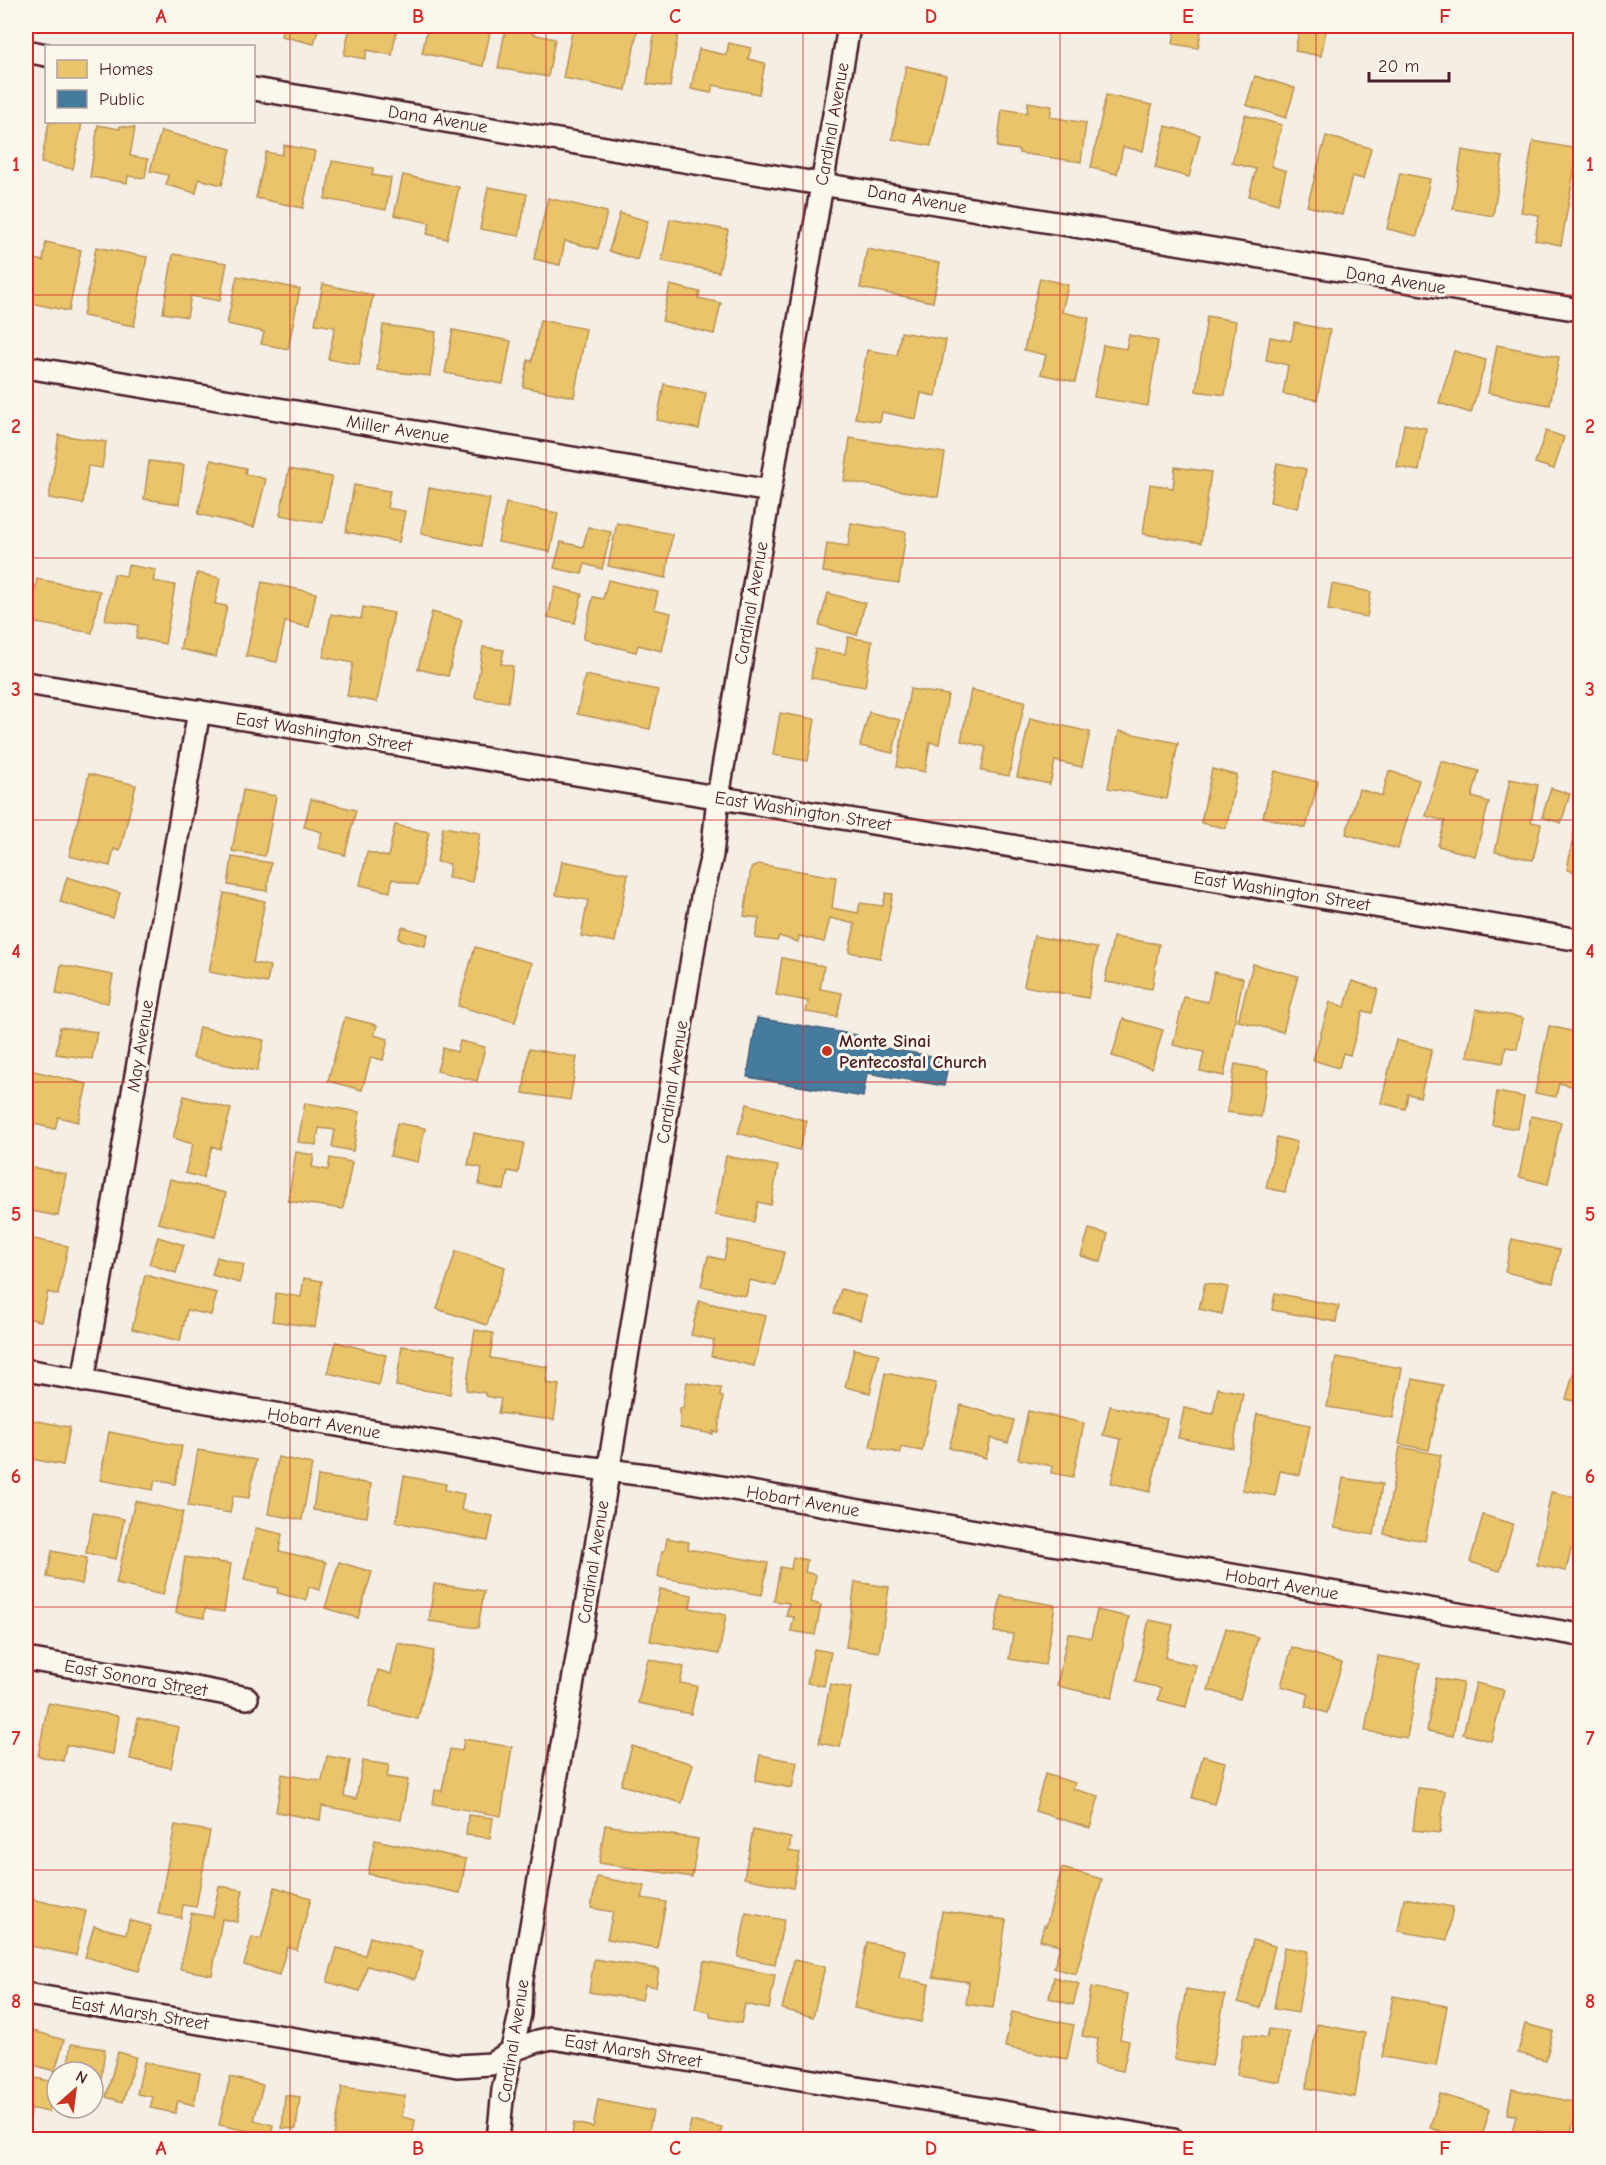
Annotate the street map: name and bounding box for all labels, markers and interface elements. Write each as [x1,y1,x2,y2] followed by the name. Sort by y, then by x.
[155,5,167,28] text: A
[412,5,424,28] text: B
[669,5,681,28] text: C
[925,5,937,28] text: D
[1182,5,1194,28] text: E
[1439,5,1451,28] text: F
[45,45,255,123] legend
[1369,45,1448,83] scale bar
[1378,56,1419,77] text: 20 m
[99,59,153,80] text: Homes
[811,61,854,187] street label: Cardinal Avenue
[99,89,145,110] text: Public
[387,101,489,138] street label: Dana Avenue
[12,153,20,176] text: 1
[1586,153,1594,176] text: 1
[866,180,968,219] street label: Dana Avenue
[1345,262,1447,299] street label: Dana Avenue
[345,411,451,448] street label: Miller Avenue
[11,415,21,438] text: 2
[1585,415,1595,438] text: 2
[730,540,773,666] street label: Cardinal Avenue
[11,678,21,701] text: 3
[1585,678,1595,701] text: 3
[234,708,414,757] street label: East Washington Street
[713,787,893,836] street label: East Washington Street
[1192,867,1372,916] street label: East Washington Street
[11,940,21,963] text: 4
[1585,940,1595,963] text: 4
[123,998,158,1094] street label: May Avenue
[652,1019,693,1145] street label: Cardinal Avenue
[839,1031,987,1073] place label: Monte Sinai Pentecostal Church
[820,1044,834,1058] marker: Monte Sinai Pentecostal Church
[11,1203,21,1226] text: 5
[1585,1203,1595,1226] text: 5
[266,1403,382,1444] street label: Hobart Avenue
[11,1465,21,1488] text: 6
[1585,1465,1595,1488] text: 6
[745,1481,861,1522] street label: Hobart Avenue
[573,1499,614,1625] street label: Cardinal Avenue
[1224,1564,1340,1605] street label: Hobart Avenue
[63,1656,210,1702] street label: East Sonora Street
[12,1727,21,1750] text: 7
[1586,1727,1595,1750] text: 7
[493,1978,534,2104] street label: Cardinal Avenue
[11,1990,21,2013] text: 8
[1585,1990,1595,2013] text: 8
[70,1992,211,2035] street label: East Marsh Street
[563,2030,704,2073] street label: East Marsh Street
[45,2060,105,2120] north arrow
[73,2067,90,2088] text: N
[155,2137,167,2160] text: A
[412,2137,424,2160] text: B
[669,2137,681,2160] text: C
[925,2137,937,2160] text: D
[1182,2137,1194,2160] text: E
[1439,2137,1451,2160] text: F

